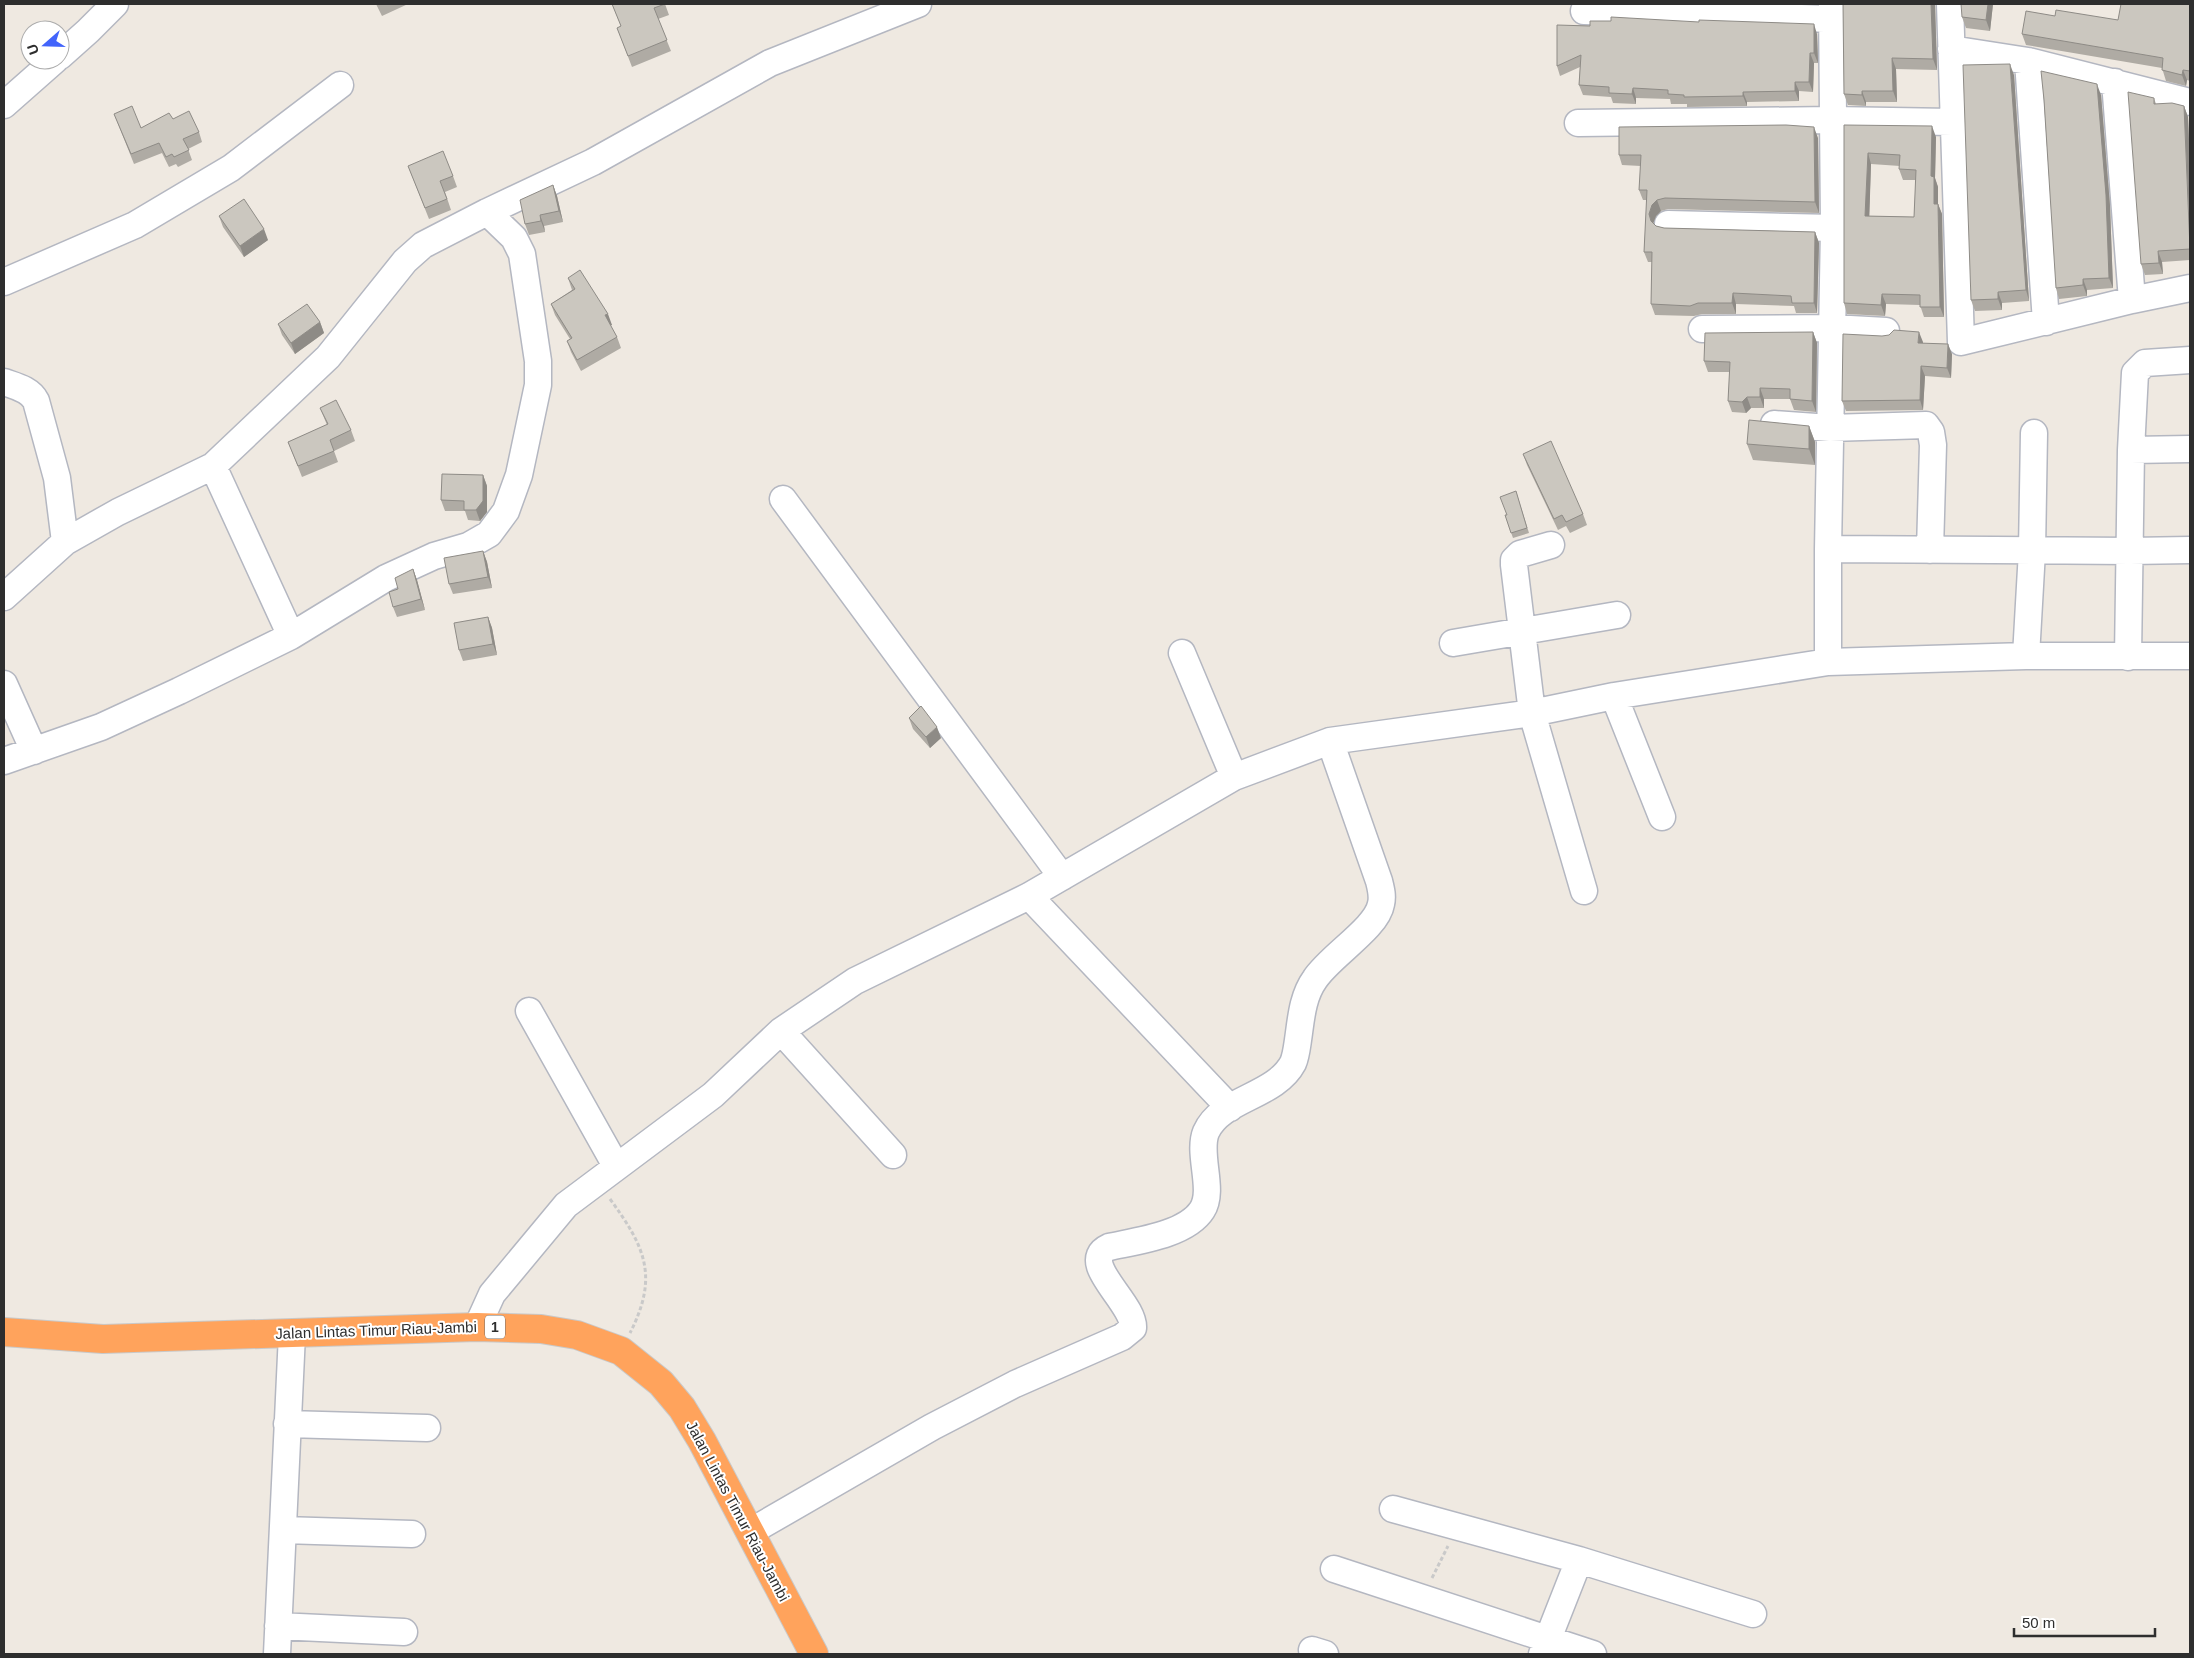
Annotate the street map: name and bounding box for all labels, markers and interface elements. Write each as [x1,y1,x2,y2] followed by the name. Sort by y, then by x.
[20,20,70,70] north arrow
[24,42,42,57] text: U
[485,1315,505,1338] road number: 1
[275,1318,477,1342] street label: Jalan Lintas Timur Riau-Jambi
[683,1418,793,1604] street label: Jalan Lintas Timur Riau-Jambi
[2014,1606,2155,1638] scale bar
[2022,1614,2055,1631] text: 50 m

